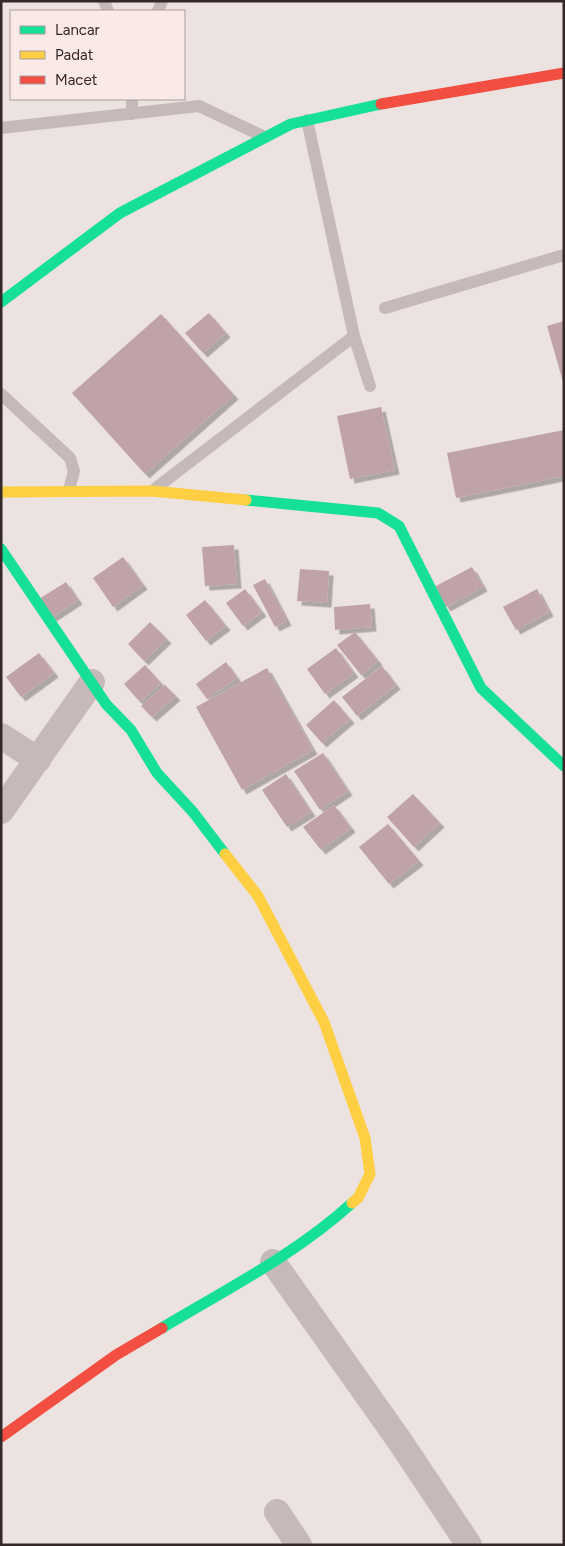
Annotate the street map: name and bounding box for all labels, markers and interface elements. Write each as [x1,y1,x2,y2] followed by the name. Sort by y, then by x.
[10,10,185,100] legend
[55,21,100,39] text: Lancar
[55,46,94,64] text: Padat
[55,71,98,89] text: Macet

